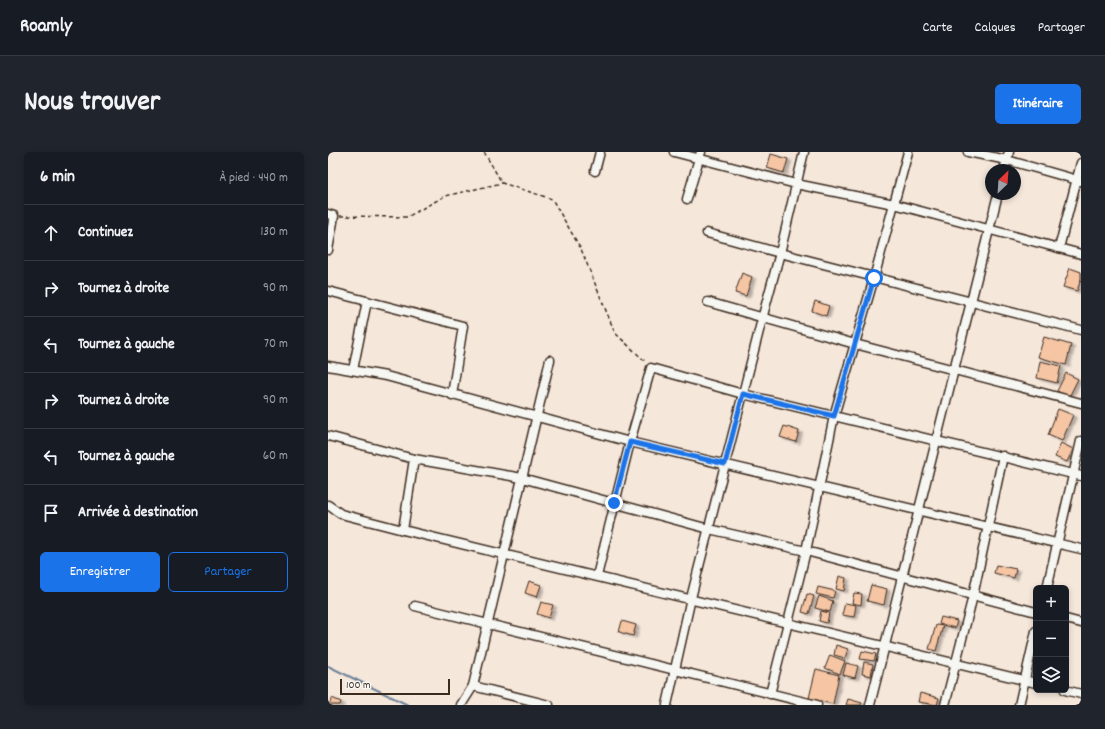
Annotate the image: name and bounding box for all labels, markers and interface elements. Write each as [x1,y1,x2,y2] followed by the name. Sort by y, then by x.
[20,14,72,41] text: Roamly
[923,18,953,38] text: Carte
[975,18,1016,38] text: Calques
[1038,18,1085,38] text: Partager
[24,84,160,124] text: Nous trouver
[995,84,1081,124] button: Itinéraire
[985,164,1021,200] north arrow
[40,166,75,190] text: 6 min
[219,169,288,188] text: À pied · 440 m
[40,222,62,244] icon: ahead
[78,222,133,244] text: Continuez
[260,223,288,242] text: 130 m
[865,269,883,287] route start
[40,278,62,300] icon: right
[78,278,169,300] text: Tournez à droite
[263,279,288,298] text: 90 m
[40,334,62,356] icon: left
[78,334,175,356] text: Tournez à gauche
[264,335,288,354] text: 70 m
[40,390,62,412] icon: right
[78,390,169,412] text: Tournez à droite
[263,391,288,410] text: 90 m
[40,446,62,468] icon: left
[78,446,175,468] text: Tournez à gauche
[263,447,288,466] text: 60 m
[605,494,623,512] route end
[40,502,62,524] icon: arrive
[78,502,198,524] text: Arrivée à destination
[40,552,160,592] button: Enregistrer
[168,552,288,592] button: Partager
[1033,585,1069,693] map controls
[1033,585,1069,621] button: +
[1033,621,1069,657] button: −
[1033,657,1069,693] button: layers
[340,677,450,696] scale bar
[346,678,370,694] text: 100 m

